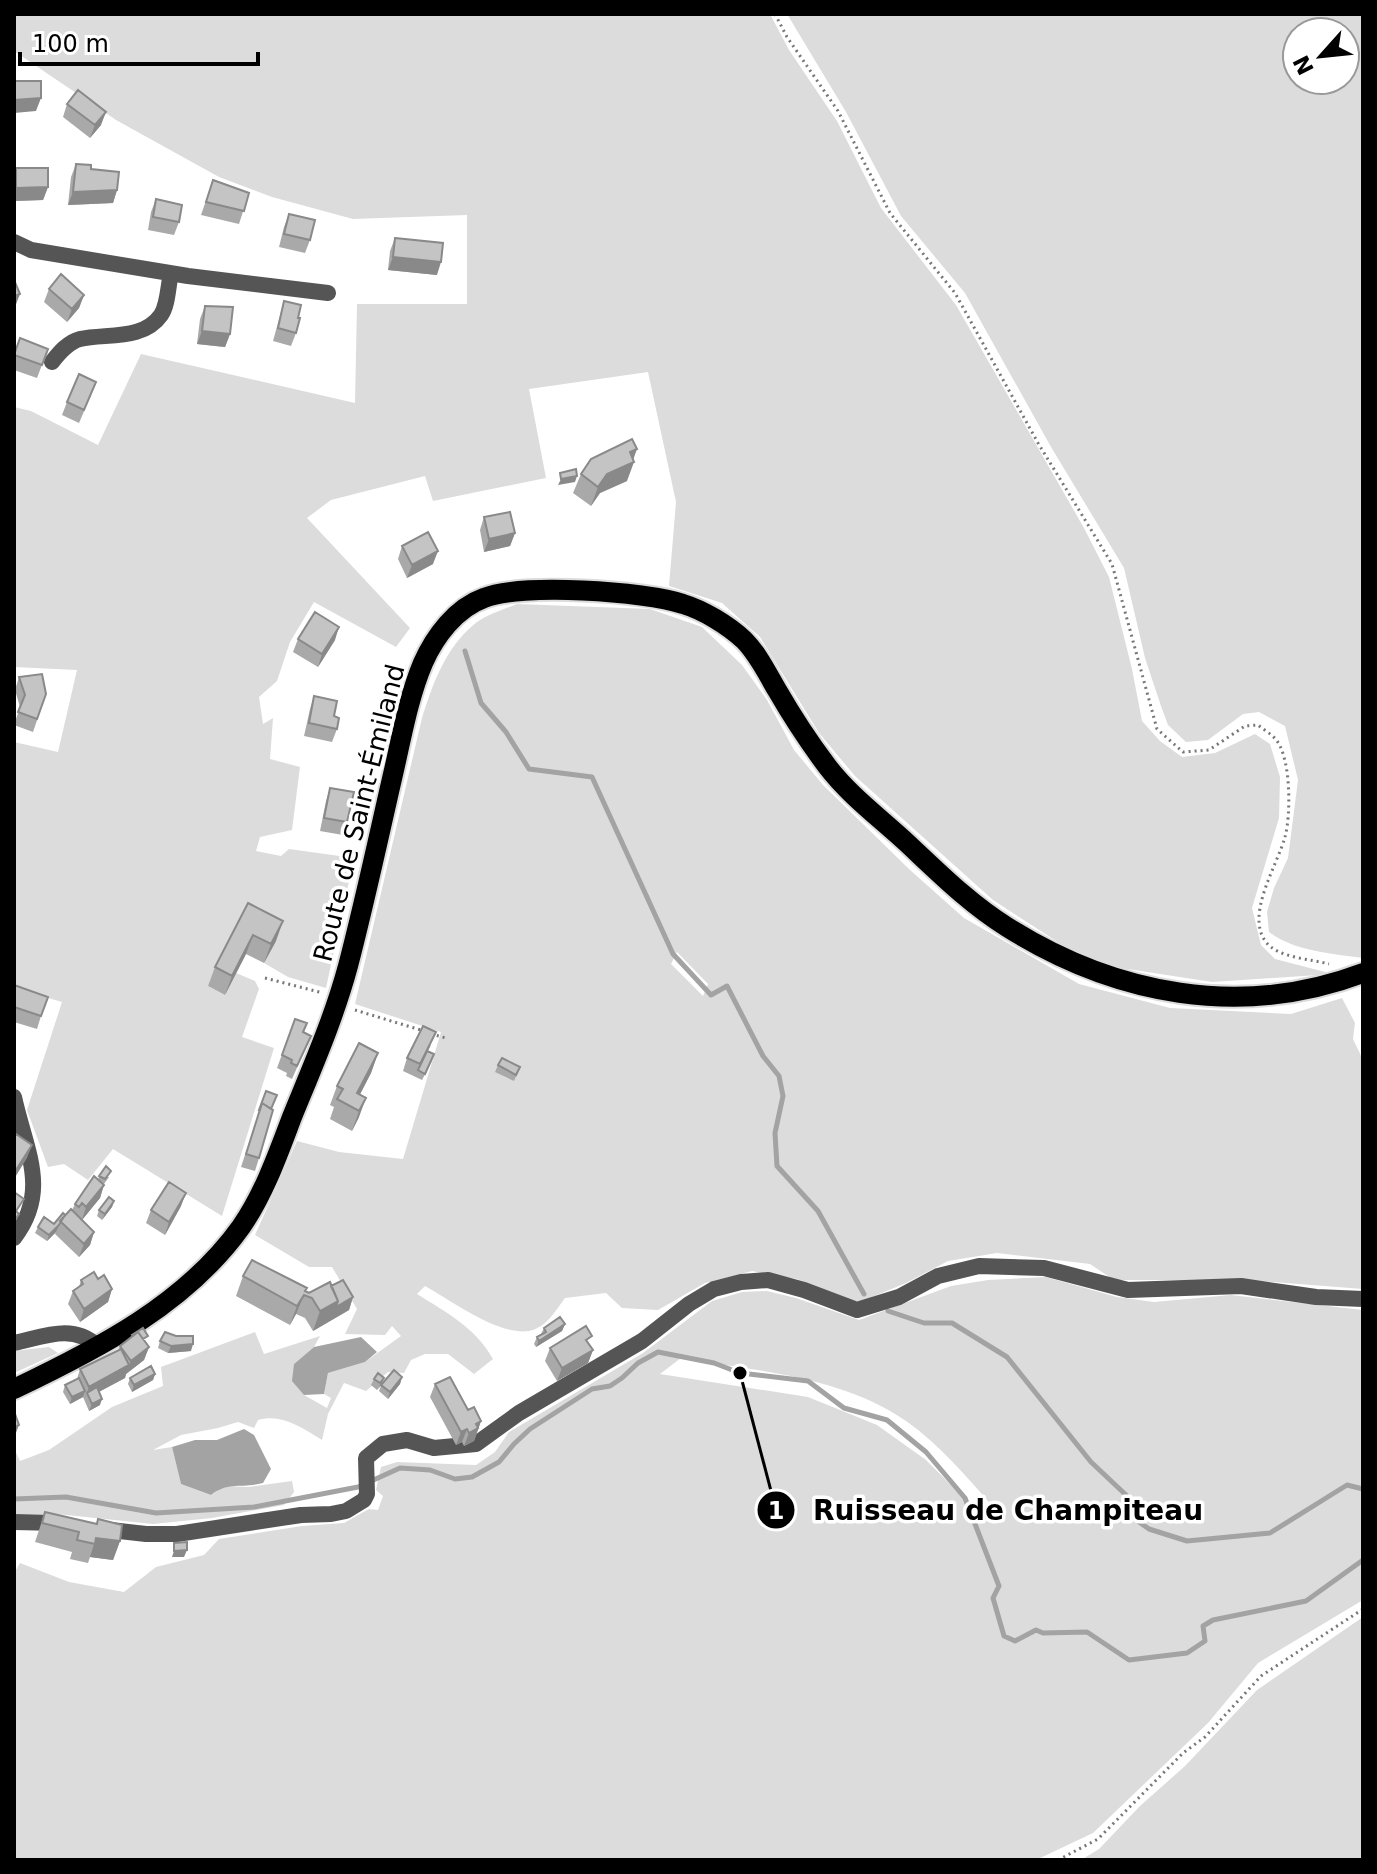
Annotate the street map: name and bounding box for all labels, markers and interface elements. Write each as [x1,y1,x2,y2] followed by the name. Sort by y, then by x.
[20,16,258,66] scale bar
[1281,16,1361,96] north arrow
[32,30,109,58] text: 100 m
[1288,51,1319,79] text: N
[307,661,410,965] street label: Route de Saint-Émiland
[756,1484,1219,1536] callout: Ruisseau de Champiteau
[813,1494,1203,1527] text: Ruisseau de Champiteau
[768,1497,784,1525] text: 1

